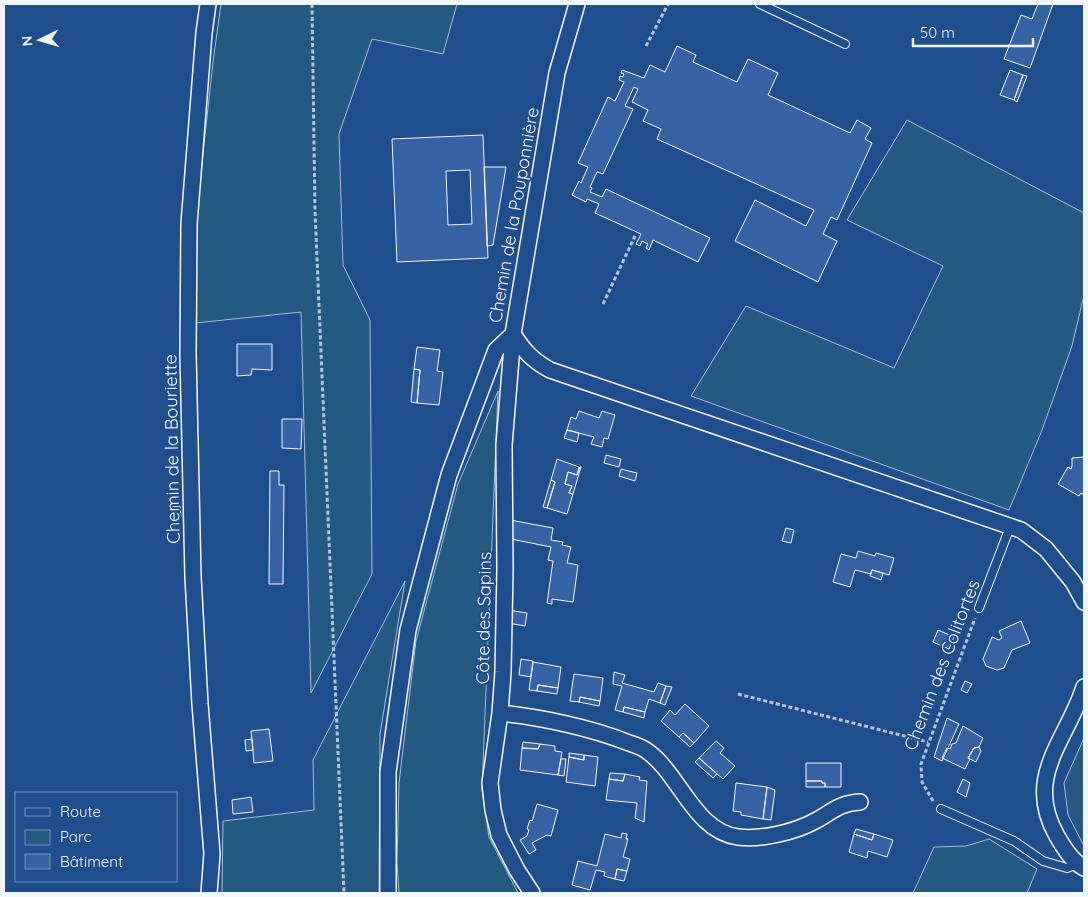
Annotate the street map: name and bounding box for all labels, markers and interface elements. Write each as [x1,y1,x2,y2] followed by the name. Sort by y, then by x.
[15,15,65,65] north arrow
[913,15,1033,47] scale bar
[920,23,955,42] text: 50 m
[18,35,36,47] text: N
[483,105,544,325] street label: Chemin de la Pouponnière
[158,354,185,544] street label: Chemin de la Bouriette
[471,551,496,685] street label: Côte des Sapins
[898,576,985,754] street label: Chemin des Colitortes
[15,792,178,882] legend
[60,802,101,821] text: Route
[60,827,91,846] text: Parc
[60,852,123,871] text: Bâtiment

